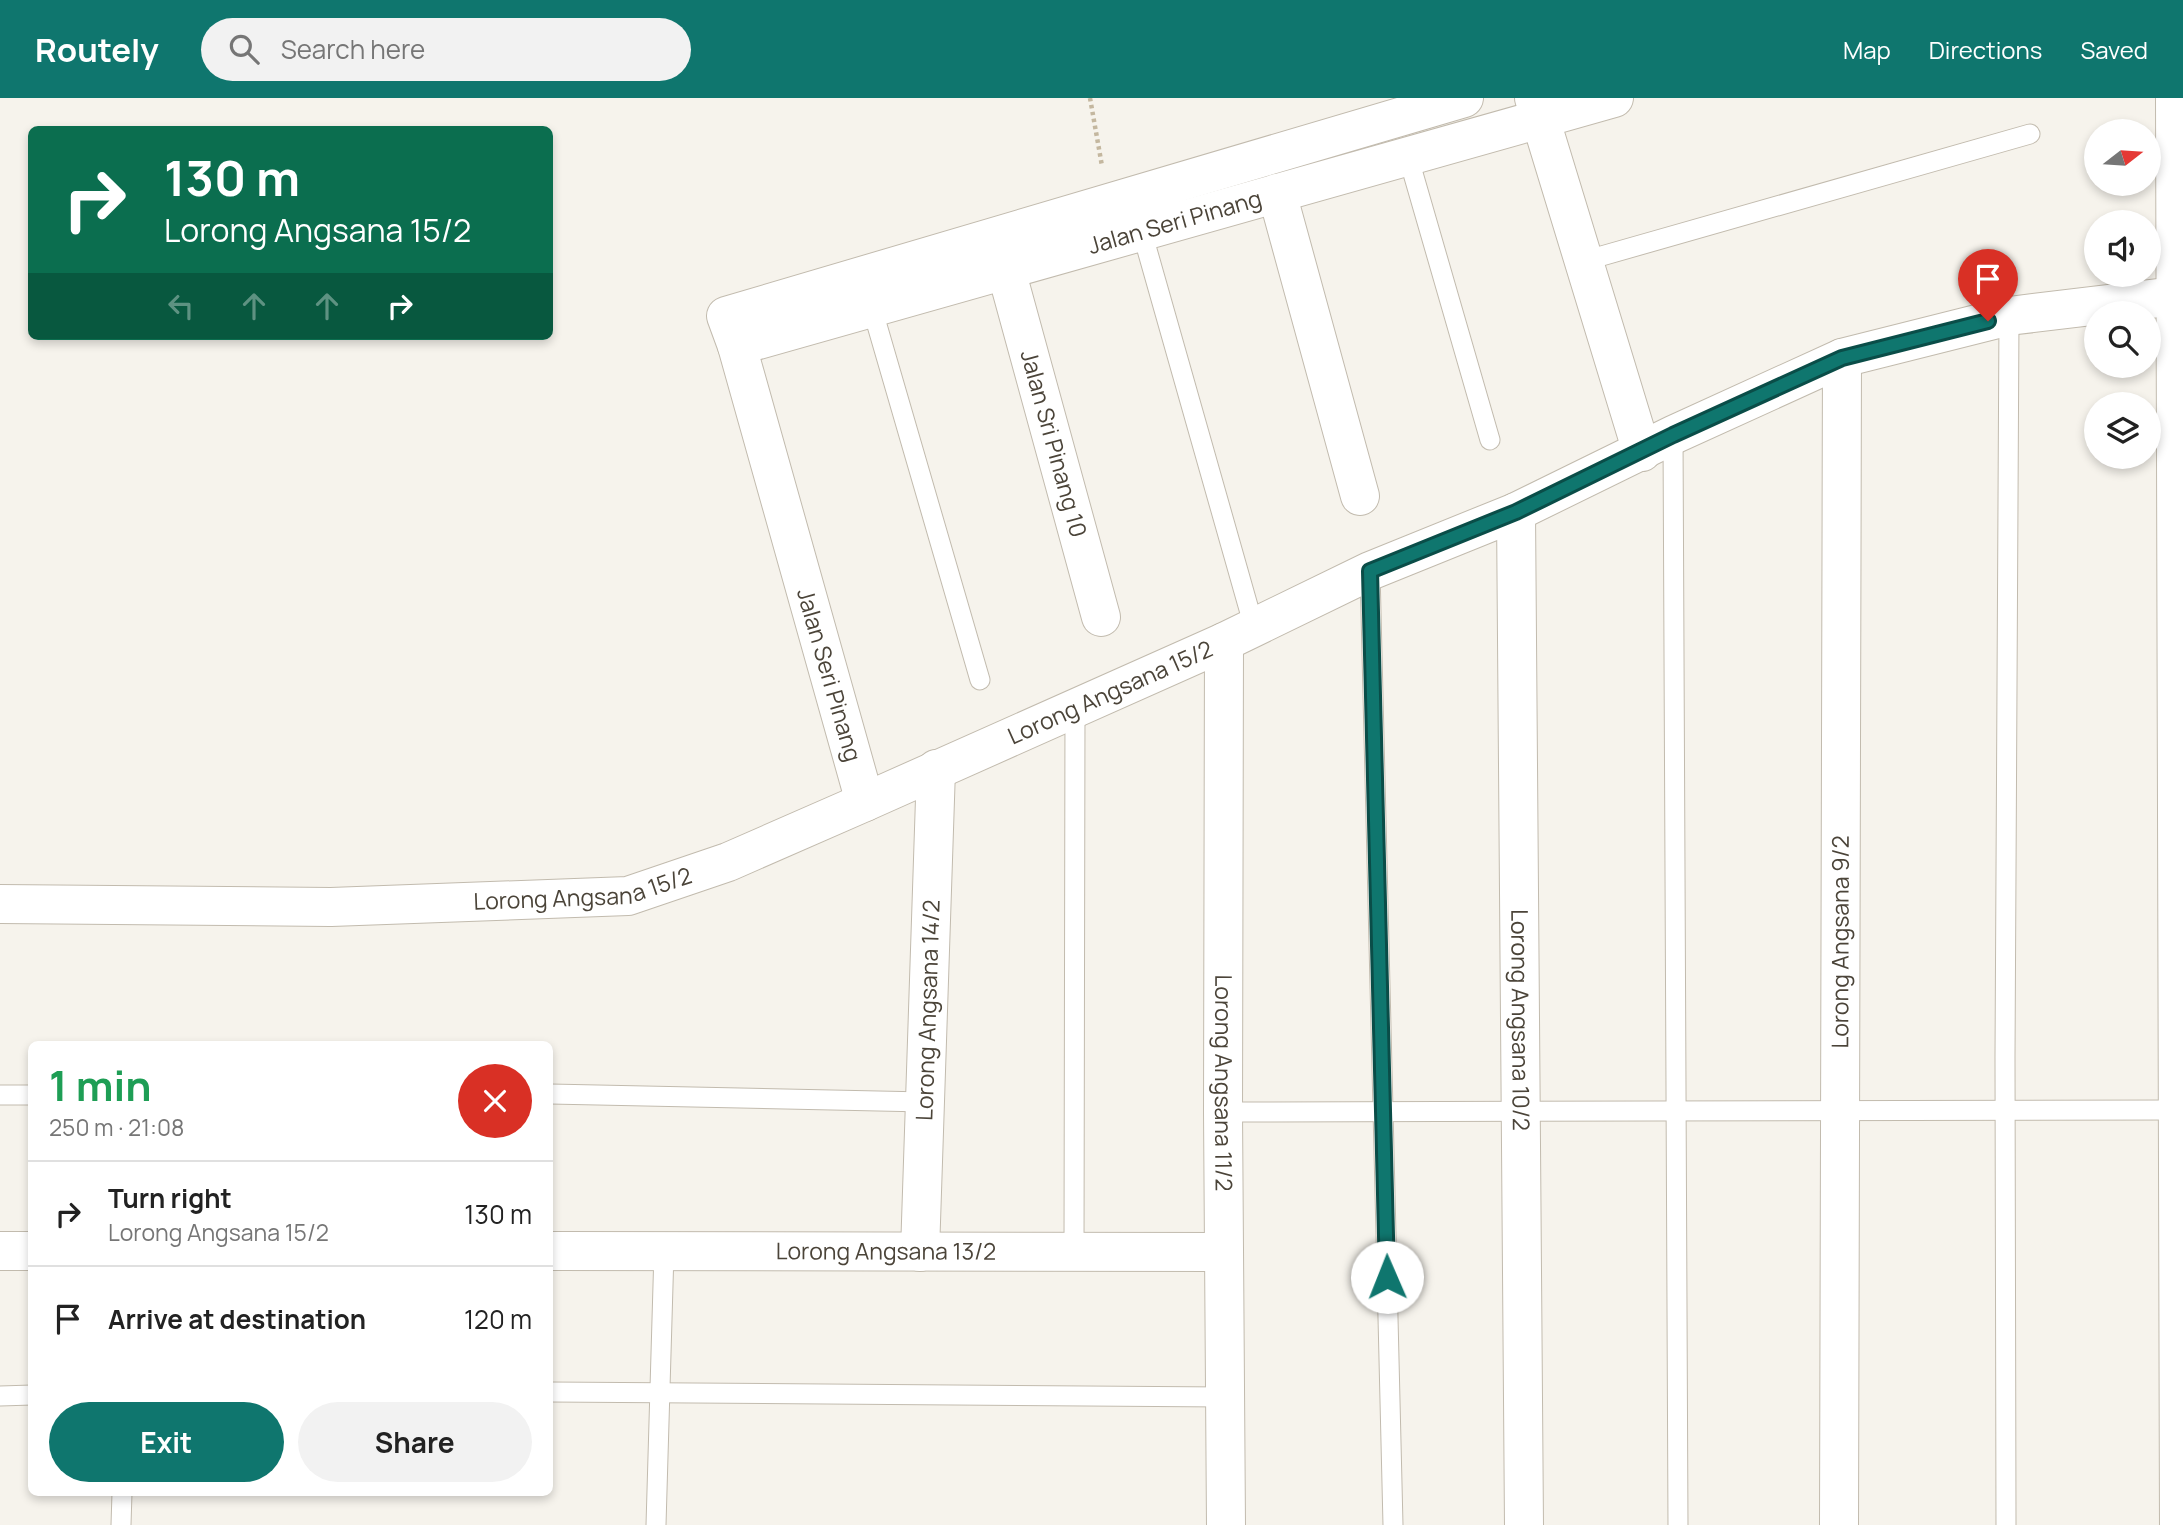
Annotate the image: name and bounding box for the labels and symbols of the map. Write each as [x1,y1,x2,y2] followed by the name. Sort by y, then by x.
[2084,119,2161,196] north arrow
[1084,181,1265,261] street label: Jalan Seri Pinang
[1958,249,2018,321] pin
[1014,346,1095,541] street label: Jalan Sri Pinang 10
[790,584,870,765] street label: Jalan Seri Pinang
[1002,632,1217,751] street label: Lorong Angsana 15/2
[1823,835,1856,1049] street label: Lorong Angsana 9/2
[473,859,696,917] street label: Lorong Angsana 15/2
[907,899,947,1121] street label: Lorong Angsana 14/2
[1504,909,1538,1131] street label: Lorong Angsana 10/2
[1208,975,1241,1191] street label: Lorong Angsana 11/2
[776,1234,996,1267] street label: Lorong Angsana 13/2
[1350,1240,1424,1314] position arrow

